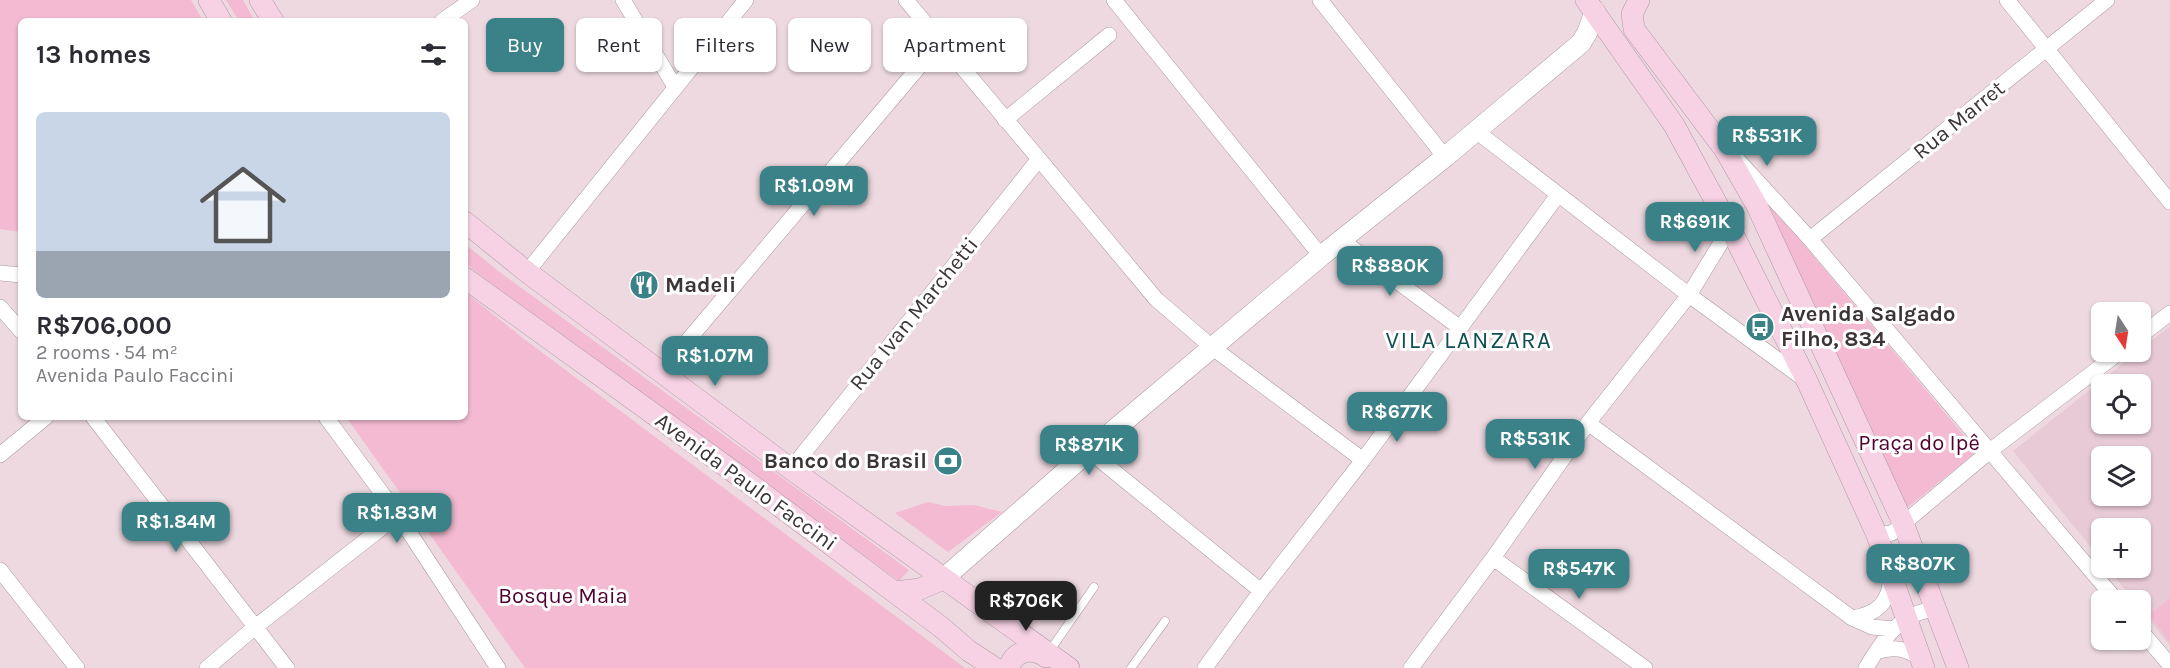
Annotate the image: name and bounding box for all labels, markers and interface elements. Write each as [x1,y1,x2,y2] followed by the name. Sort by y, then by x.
[486,18,564,72] chip: Buy
[576,18,662,72] chip: Rent
[674,18,776,72] chip: Filters
[788,18,871,72] chip: New
[883,18,1027,72] chip: Apartment
[417,38,450,71] icon: filters
[36,39,151,70] text: 13 homes
[1908,75,2010,165] street label: Rua Marret
[1718,116,1816,167] pin: R$531K
[1732,124,1802,147] text: R$531K
[189,151,297,259] icon: home
[759,166,869,217] pin: R$1.09M
[774,174,854,197] text: R$1.09M
[1646,202,1744,253] pin: R$691K
[1659,210,1731,233] text: R$691K
[844,232,984,396] street label: Rua Ivan Marchetti
[1341,246,1439,297] pin: R$880K
[1351,254,1429,277] text: R$880K
[628,269,660,301] restaurant icon: Madeli
[665,272,736,298] place label: Madeli
[1781,301,1956,352] place label: Avenida Salgado Filho, 834
[2091,302,2151,362] north arrow
[2091,302,2151,650] map controls
[36,310,172,341] text: R$706,000
[1744,311,1776,343] bus stop icon: Avenida Salgado Filho, 834
[1386,326,1552,354] district label: VILA LANZARA
[660,336,770,387] pin: R$1.07M
[36,341,178,364] text: 2 rooms · 54 m²
[676,344,754,367] text: R$1.07M
[36,364,234,387] text: Avenida Paulo Faccini
[2091,374,2151,434] button: locate
[1348,392,1446,443] pin: R$677K
[1361,400,1433,423] text: R$677K
[650,407,842,557] street label: Avenida Paulo Faccini
[1486,419,1584,470] pin: R$531K
[1040,425,1138,476] pin: R$871K
[1500,427,1570,450] text: R$531K
[1858,430,1980,456] park label: Praça do Ipê
[1054,433,1124,456] text: R$871K
[932,445,964,477] bank icon: Banco do Brasil
[2091,446,2151,506] button: layers
[764,448,927,474] place label: Banco do Brasil
[342,493,452,544] pin: R$1.83M
[357,501,437,524] text: R$1.83M
[121,502,231,553] pin: R$1.84M
[136,510,216,533] text: R$1.84M
[2091,518,2151,578] button: +
[1869,544,1967,595] pin: R$807K
[1530,549,1628,600] pin: R$547K
[1880,552,1956,575] text: R$807K
[1542,557,1616,580] text: R$547K
[977,581,1075,632] pin: R$706K
[498,583,628,609] park label: Bosque Maia
[989,589,1063,612] text: R$706K
[2091,590,2151,650] button: −

